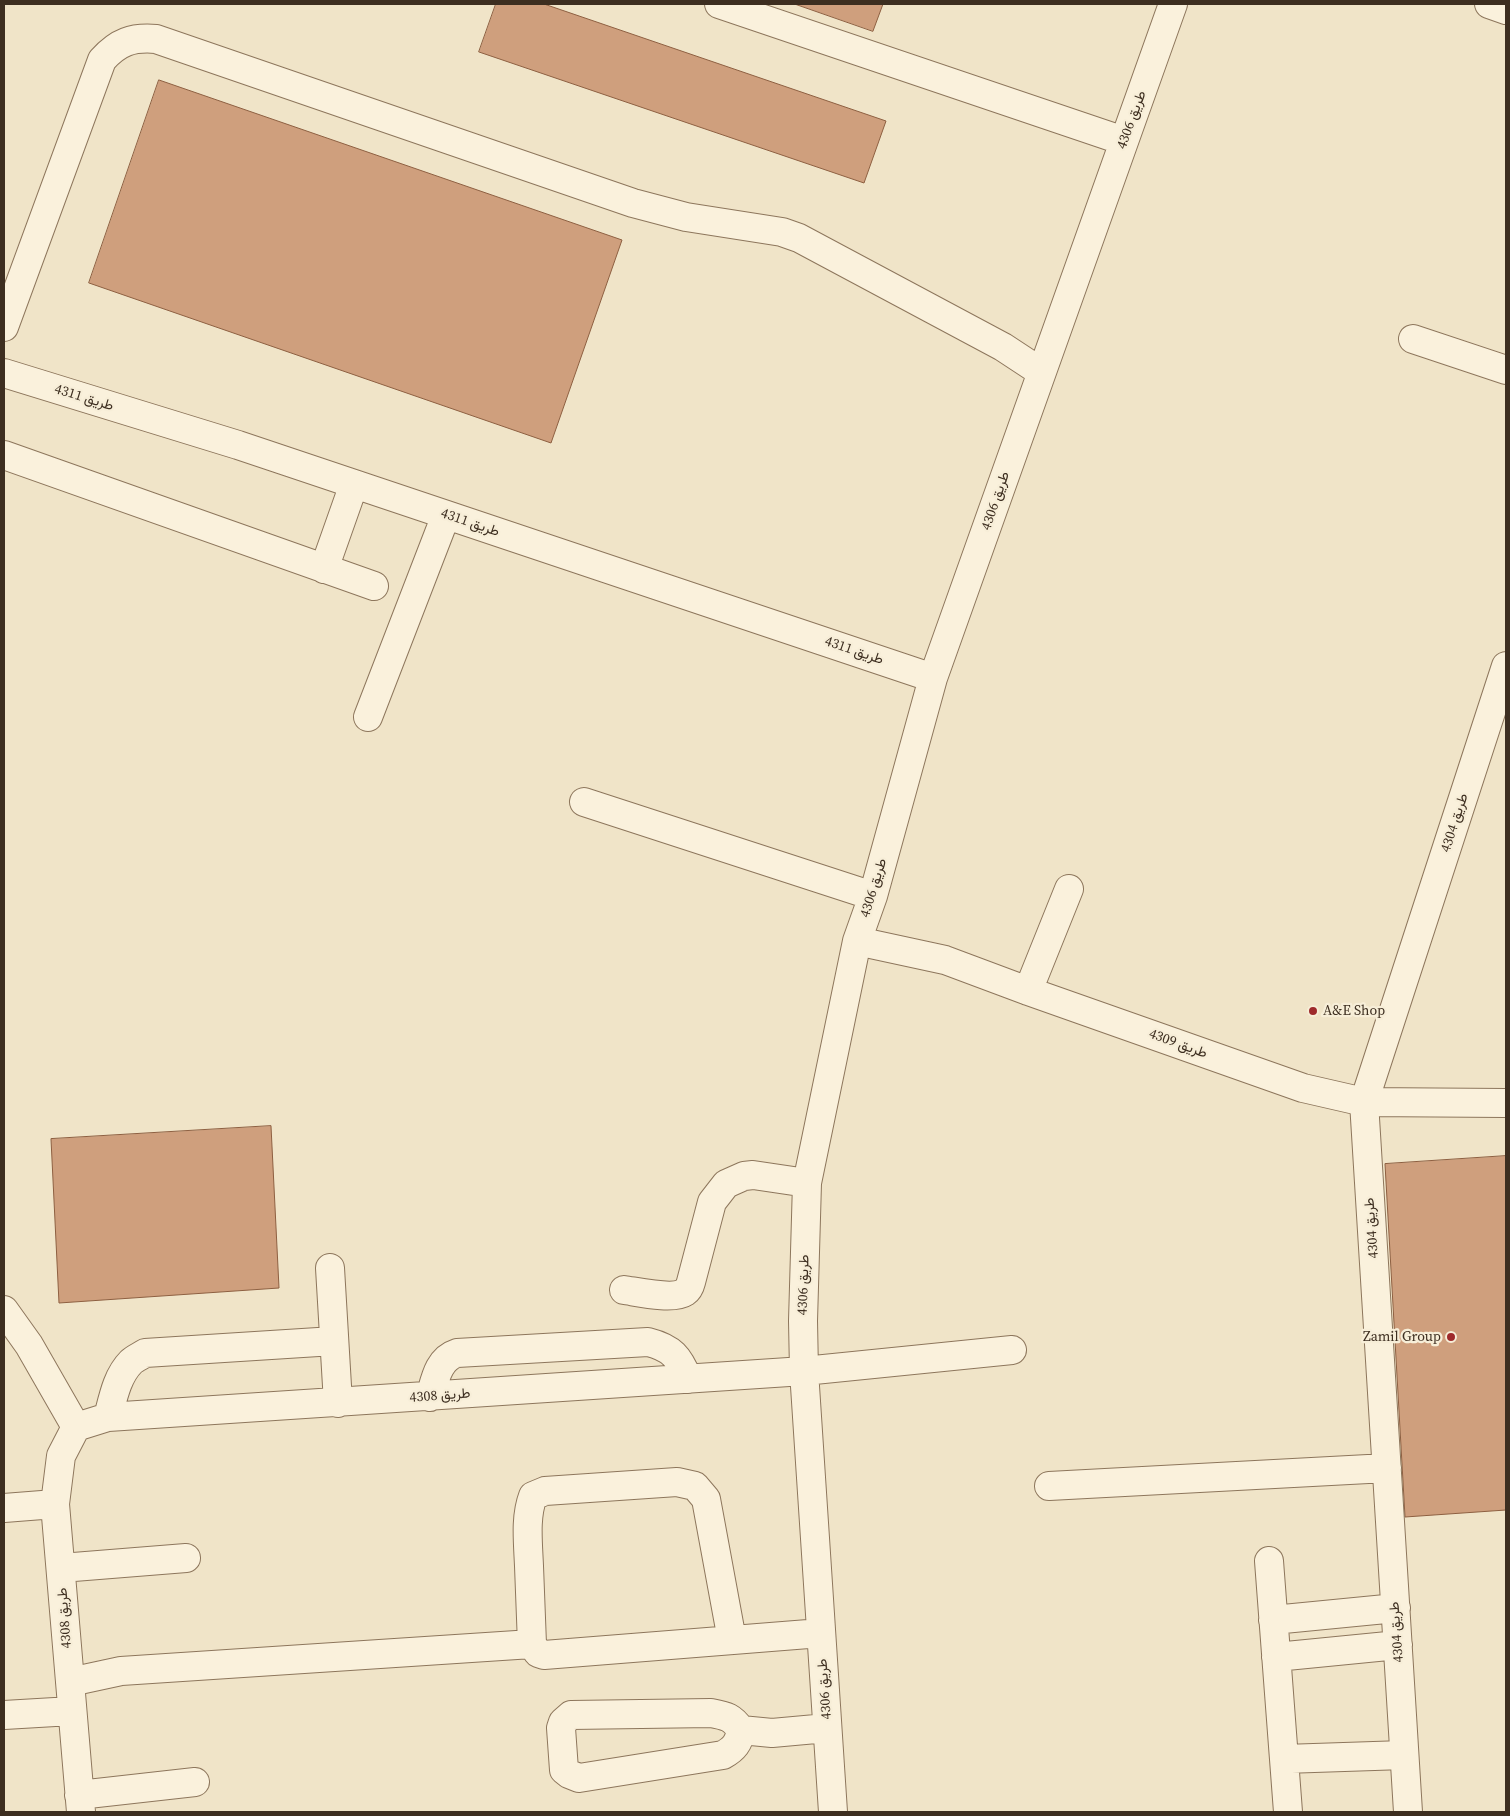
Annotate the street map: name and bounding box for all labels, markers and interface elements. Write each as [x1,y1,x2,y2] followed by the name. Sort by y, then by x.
[1114,88,1150,152] street label: طريق 4306
[52,381,116,415] street label: طريق 4311
[978,469,1014,533] street label: طريق 4306
[438,505,502,541] street label: طريق 4311
[822,633,886,669] street label: طريق 4311
[1438,791,1472,855] street label: طريق 4304
[857,856,891,920] street label: طريق 4306
[1323,1003,1385,1019] place label: A&E Shop
[1307,1005,1319,1017] marker: A&E Shop
[1146,1026,1210,1062] street label: طريق 4309
[1361,1197,1383,1259] street label: طريق 4304
[795,1254,813,1316] street label: طريق 4306
[1363,1329,1441,1345] place label: Zamil Group
[1445,1331,1457,1343] marker: Zamil Group
[409,1385,471,1407] street label: طريق 4308
[54,1587,76,1649] street label: طريق 4308
[1386,1601,1408,1663] street label: طريق 4304
[814,1658,836,1720] street label: طريق 4306

